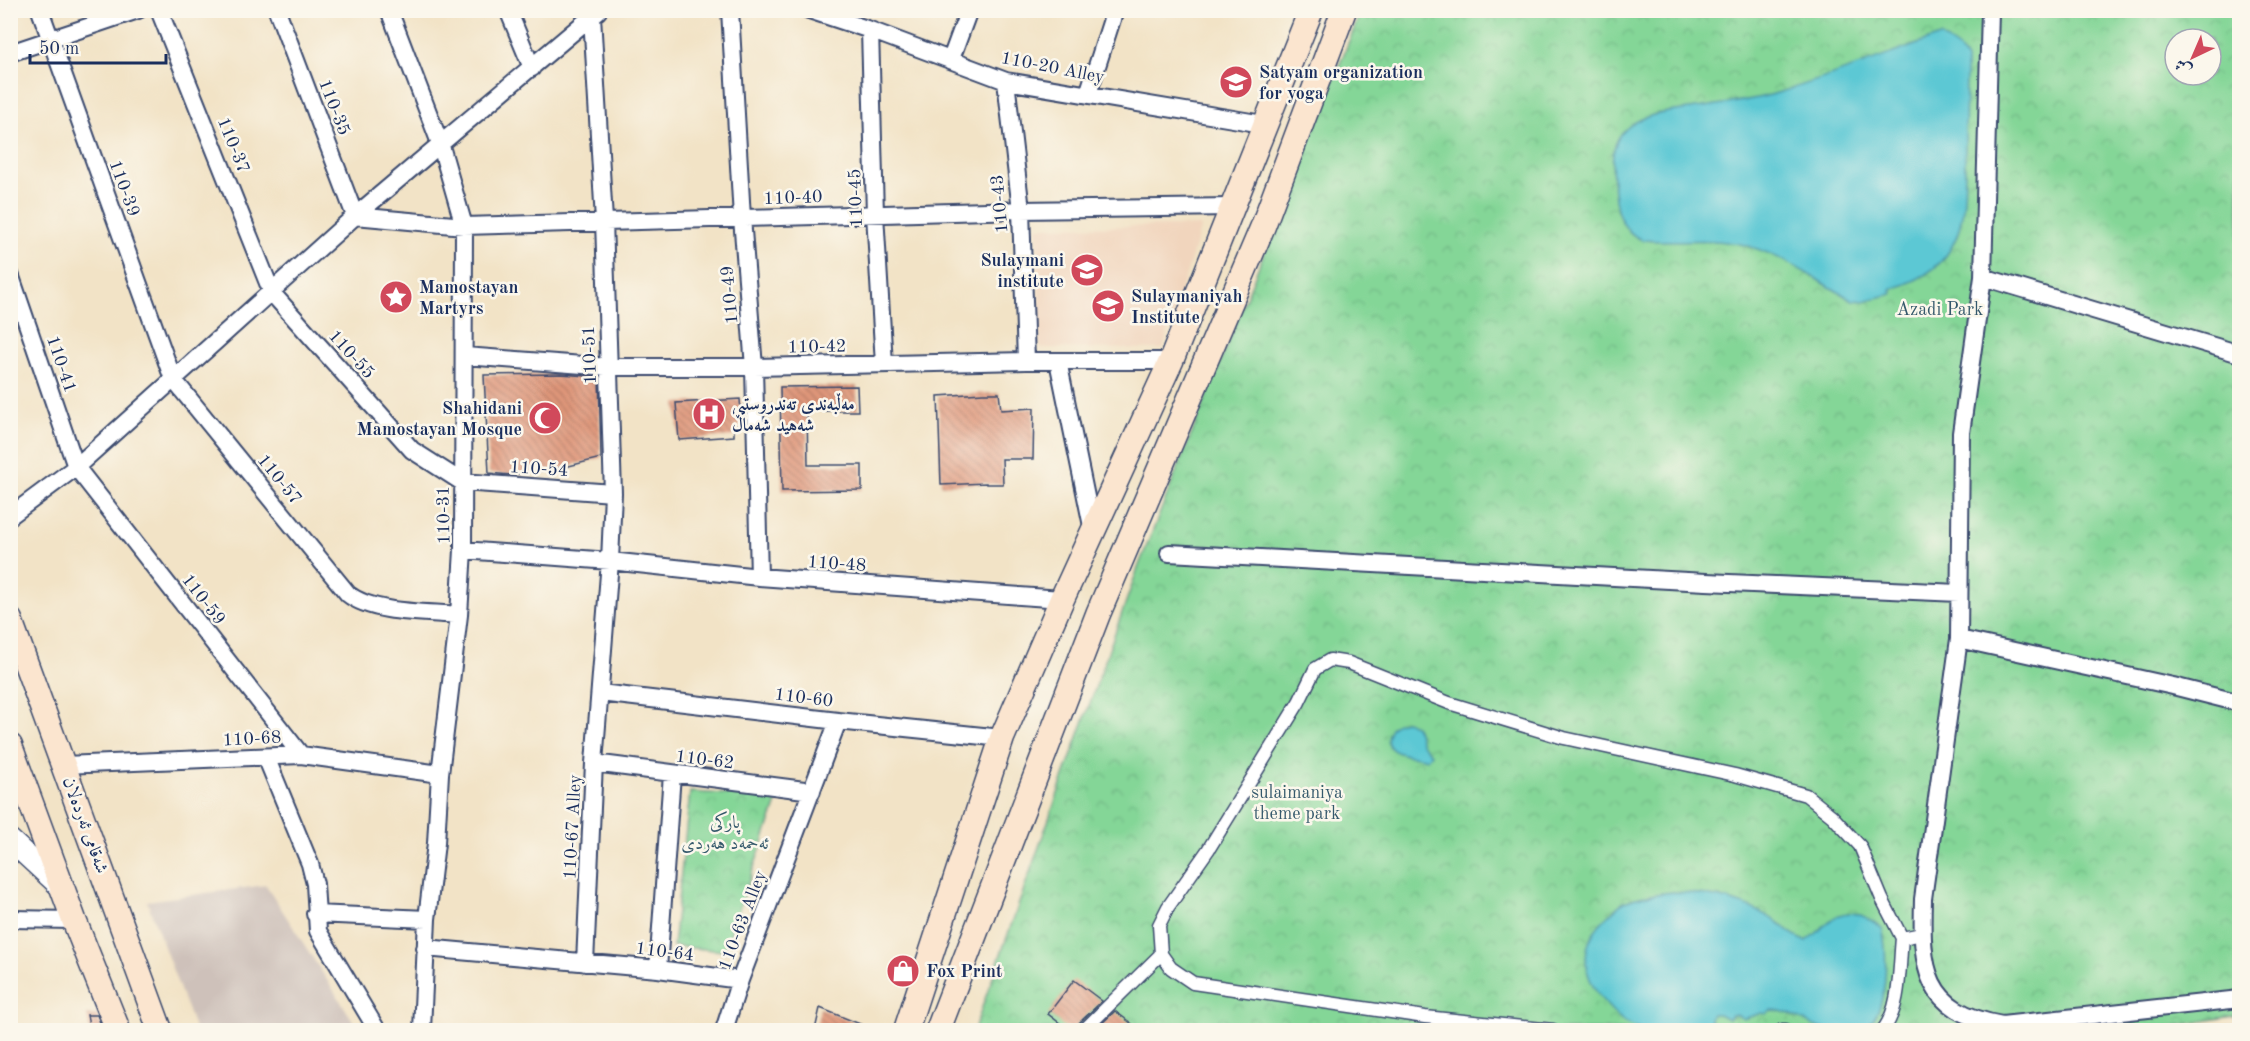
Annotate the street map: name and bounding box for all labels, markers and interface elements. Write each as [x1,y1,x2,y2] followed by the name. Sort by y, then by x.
[30,27,166,65] scale bar
[2163,27,2223,87] north arrow
[39,40,79,58] text: 50 m
[999,49,1107,87] street label: 110-20 Alley
[2173,55,2195,78] text: ش
[1218,64,1254,100] school or university icon: Satyam organization for yoga
[1259,64,1423,103] place label: Satyam organization for yoga
[315,77,353,138] street label: 110-35
[214,115,252,176] street label: 110-37
[106,158,143,219] street label: 110-39
[846,168,866,228] street label: 110-45
[988,174,1012,234] street label: 110-43
[763,188,823,208] street label: 110-40
[980,252,1064,291] place label: Sulaymani institute
[1069,252,1105,288] school or university icon: Sulaymani institute
[718,265,742,325] street label: 110-49
[378,279,414,315] place icon: Mamostayan Martyrs
[419,279,518,318] place label: Mamostayan Martyrs
[1090,288,1126,324] school or university icon: Sulaymaniyah Institute
[1131,288,1243,327] place label: Sulaymaniyah Institute
[1897,301,1983,319] park label: Azadi Park
[580,325,600,385] street label: 110-51
[325,327,378,383] street label: 110-55
[43,334,79,395] street label: 110-41
[787,337,847,357] street label: 110-42
[732,393,855,435] place label: مەڵبەندی تەندروستیی شەهید شەماڵ
[691,396,727,432] hospital icon: مەڵبەندی تەندروستیی شەهید شەماڵ
[357,400,522,439] place label: Shahidani Mamostayan Mosque
[527,400,563,436] mosque icon: Shahidani Mamostayan Mosque
[254,451,305,508] street label: 110-57
[509,458,569,480] street label: 110-54
[434,485,454,545] street label: 110-31
[807,553,867,575] street label: 110-48
[178,571,228,628] street label: 110-59
[774,685,834,711] street label: 110-60
[222,728,282,750] street label: 110-68
[675,747,735,773] street label: 110-62
[561,774,585,880] street label: 110-67 Alley
[58,775,111,876] street label: شەقامی ئەردەلان
[1251,784,1343,823] park label: sulaimaniya theme park
[681,810,769,854] park label: پارکی ئەحمەد هەردی
[716,868,770,973] street label: 110-63 Alley
[635,939,695,965] street label: 110-64
[885,953,921,989] shop icon: Fox Print
[926,963,1003,981] place label: Fox Print

